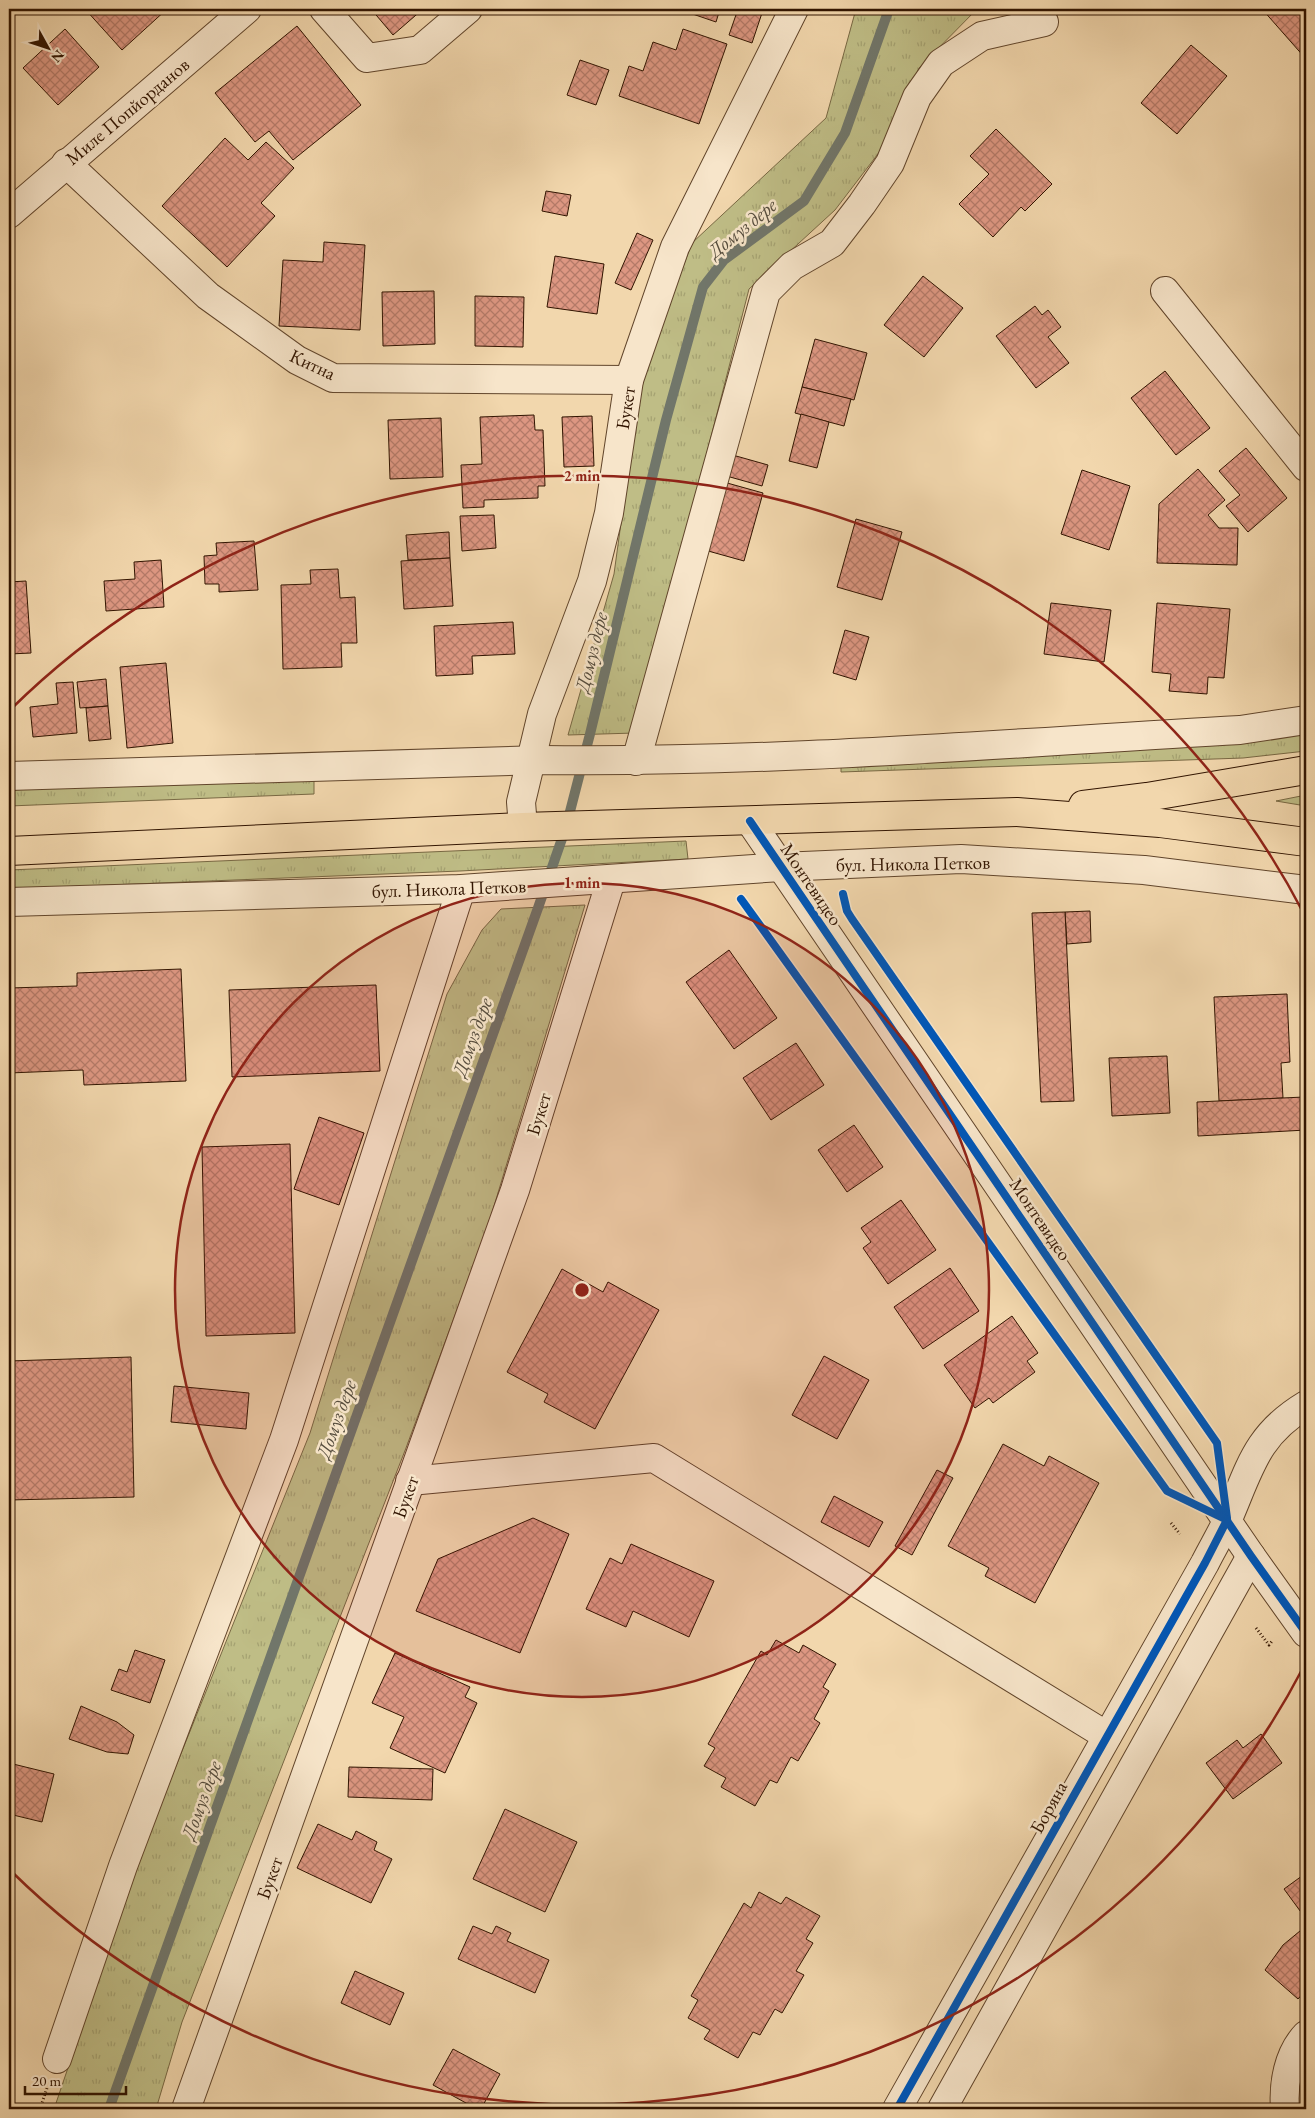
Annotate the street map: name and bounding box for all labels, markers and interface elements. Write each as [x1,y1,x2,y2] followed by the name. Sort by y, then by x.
[22,22,72,72] north arrow
[47,46,68,67] text: N
[60,52,195,171] street label: Миле Попйорданов
[701,192,782,265] water label: Домуз дере
[286,343,340,386] street label: Китна
[610,385,641,431] street label: Букет
[564,466,601,485] text: 2 min
[568,609,614,697] water label: Домуз дере
[775,838,848,930] street label: Монтевидео
[836,850,990,877] street label: бул. Никола Петков
[371,873,527,904] street label: бул. Никола Петков
[564,873,601,892] text: 1 min
[445,994,498,1082] water label: Домуз дере
[520,1090,557,1139] street label: Букет
[1004,1173,1077,1265] street label: Монтевидео
[573,1281,591,1299] centre of rings
[309,1376,362,1464] water label: Домуз дере
[386,1472,425,1522] street label: Букет
[174,1757,227,1845] water label: Домуз дере
[1024,1776,1073,1838] street label: Боряна
[250,1853,289,1903] street label: Букет
[25,2063,126,2095] scale bar
[32,2071,61,2090] text: 20 m

